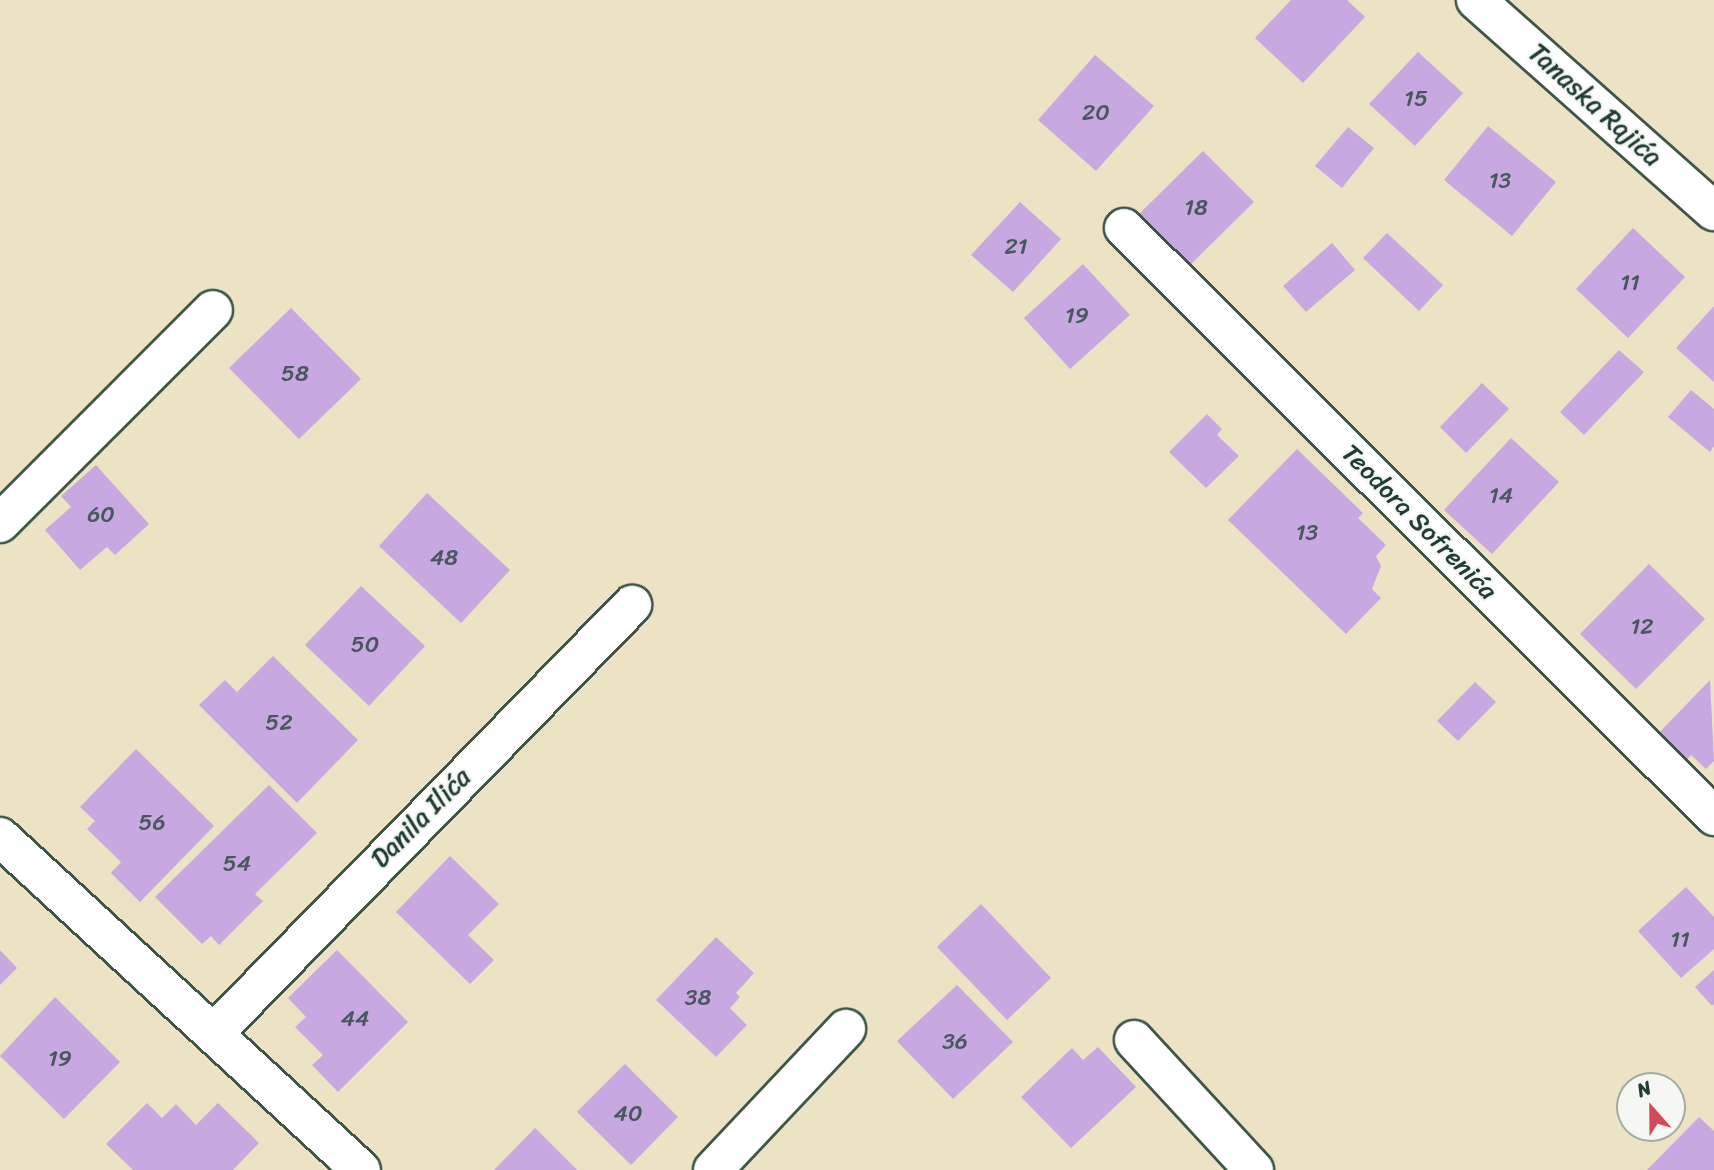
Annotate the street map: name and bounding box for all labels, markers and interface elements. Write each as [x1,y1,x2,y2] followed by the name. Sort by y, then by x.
[1522,37,1668,173] street label: Tanaska Rajića
[1404,85,1428,113] house number: 15
[1082,99,1110,127] house number: 20
[1489,167,1511,195] house number: 13
[1184,194,1208,222] house number: 18
[1004,233,1028,261] house number: 21
[1620,269,1640,297] house number: 11
[1065,302,1089,330] house number: 19
[281,360,309,388] house number: 58
[1334,437,1504,607] street label: Teodora Sofrenića
[1489,482,1513,510] house number: 14
[87,501,115,529] house number: 60
[1296,519,1318,547] house number: 13
[430,544,458,572] house number: 48
[1630,613,1654,641] house number: 12
[351,631,379,659] house number: 50
[265,709,293,737] house number: 52
[365,762,477,874] street label: Danila Ilića
[138,809,166,837] house number: 56
[223,850,251,878] house number: 54
[1670,926,1690,954] house number: 11
[685,984,711,1012] house number: 38
[341,1005,369,1033] house number: 44
[942,1028,968,1056] house number: 36
[48,1045,72,1073] house number: 19
[1632,1071,1656,1107] text: N
[1616,1072,1686,1142] north arrow
[614,1100,642,1128] house number: 40

